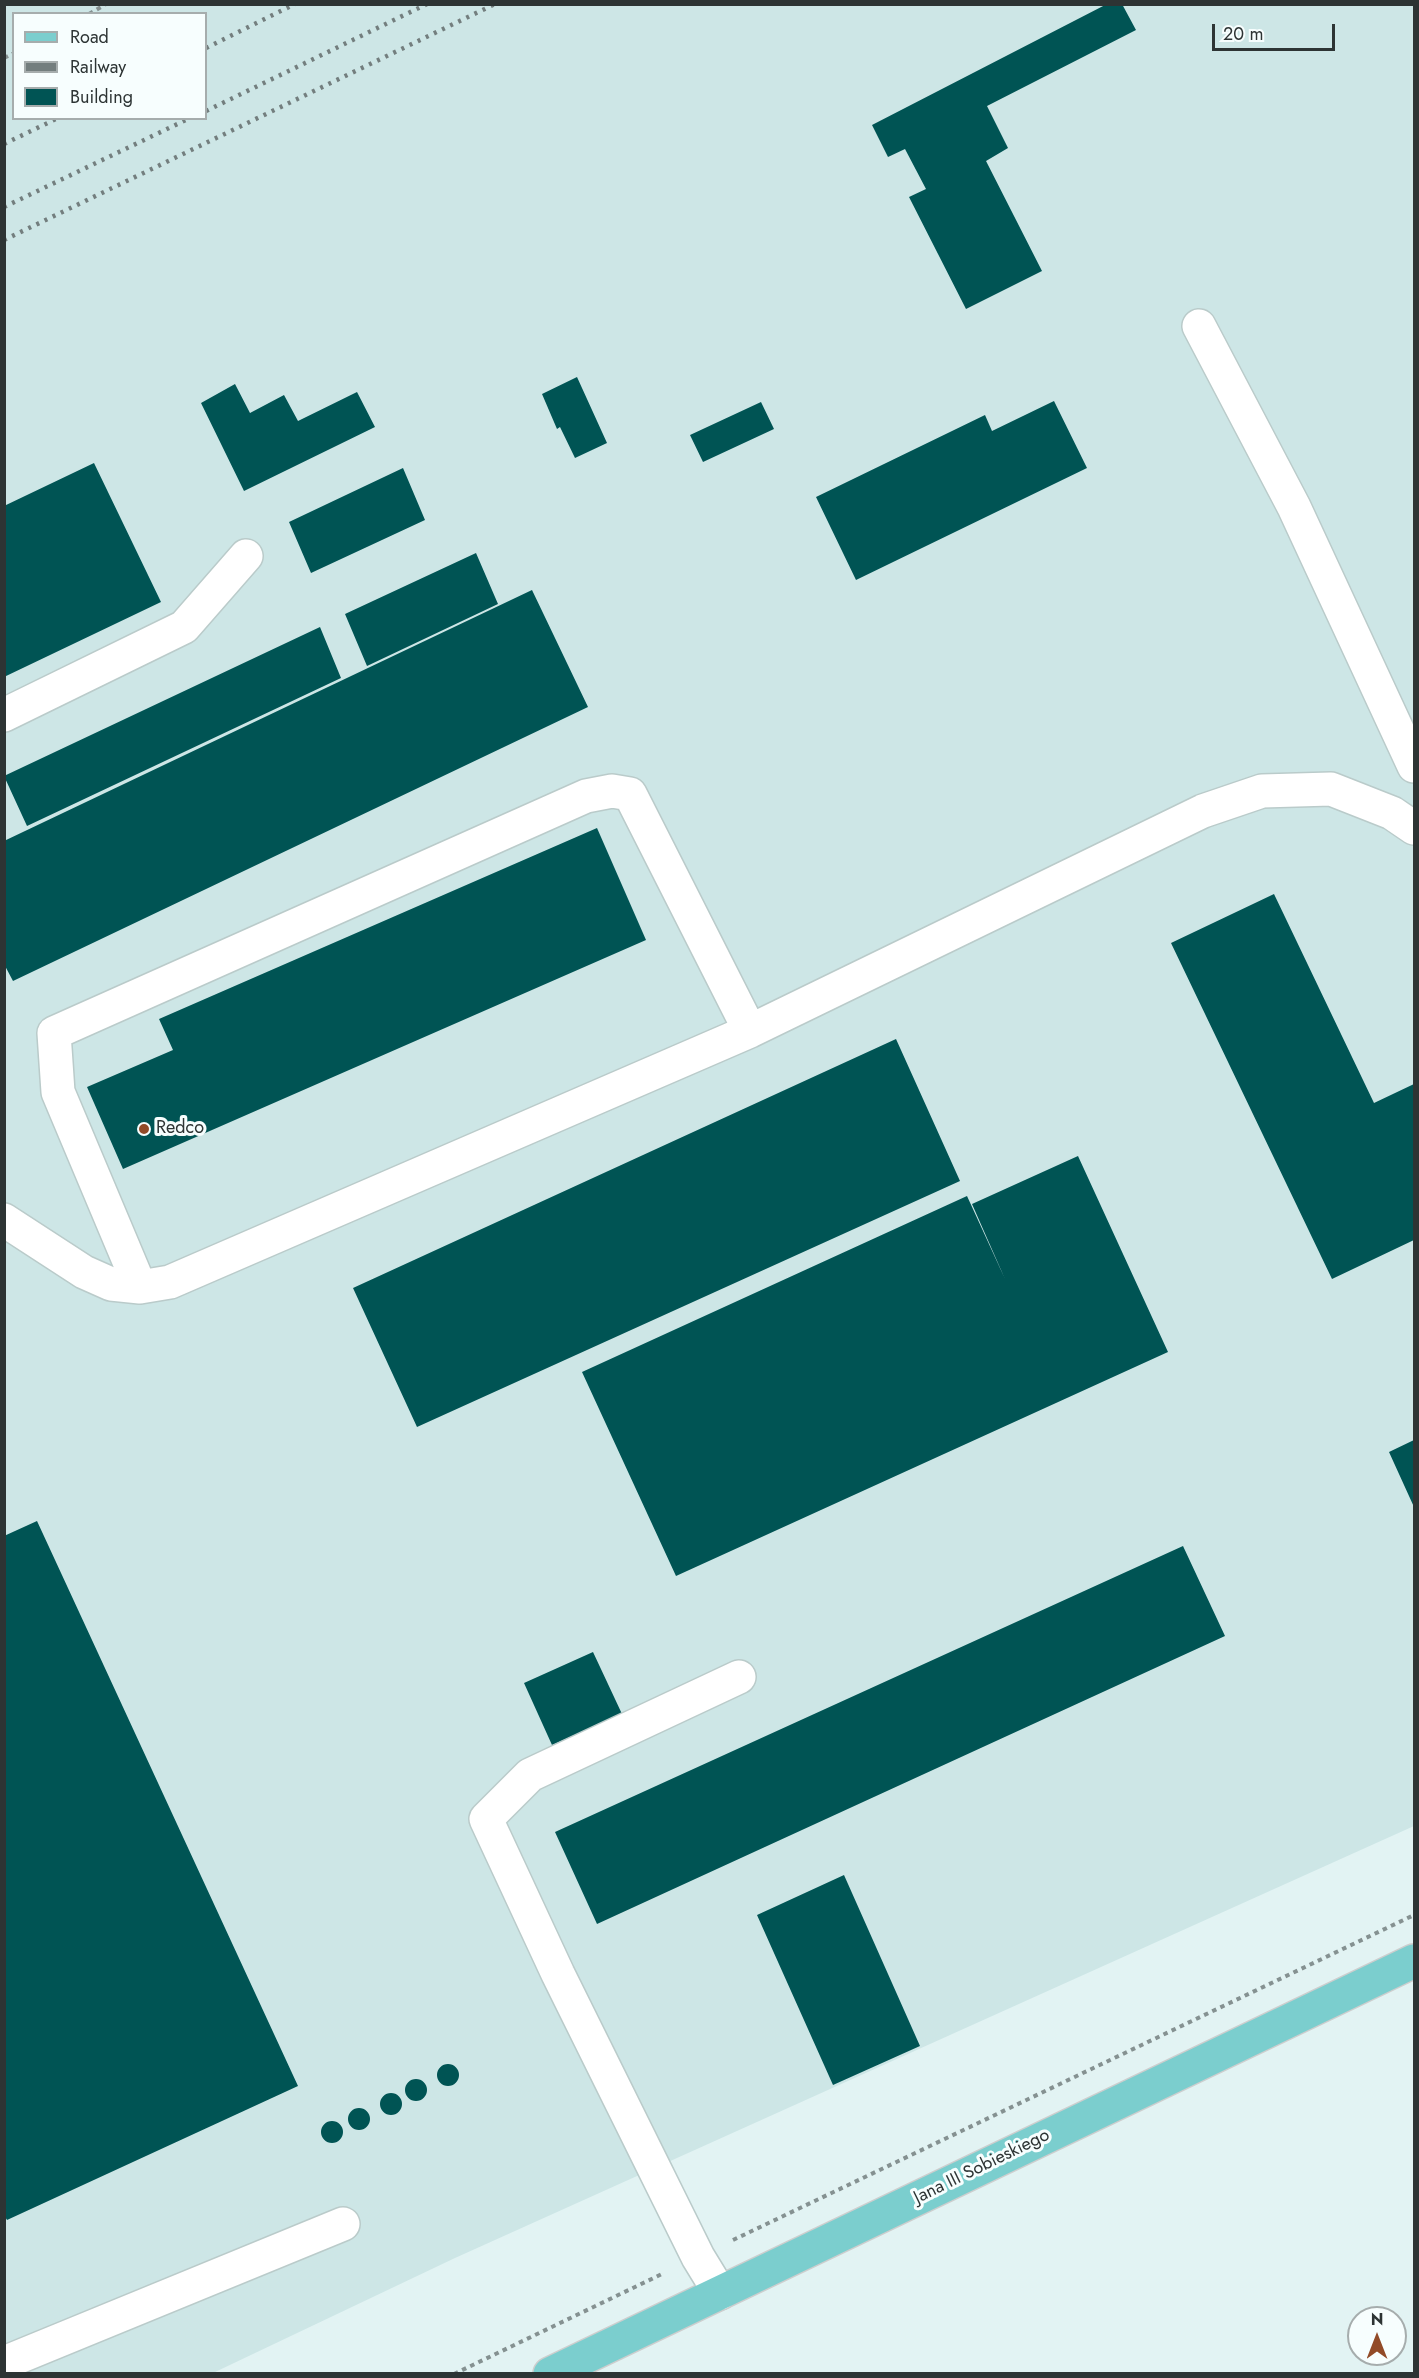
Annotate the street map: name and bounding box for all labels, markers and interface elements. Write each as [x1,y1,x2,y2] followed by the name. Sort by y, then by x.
[12,12,207,120] legend
[1215,12,1338,50] scale bar
[1223,21,1263,47] text: 20 m
[70,24,109,50] text: Road
[70,54,126,80] text: Railway
[70,84,133,110] text: Building
[156,1118,204,1140] place label: Redco
[137,1122,151,1136] marker: Redco
[911,2125,1053,2209] street label: Jana III Sobieskiego
[1347,2306,1407,2366] north arrow
[1371,2308,1383,2331] text: N

